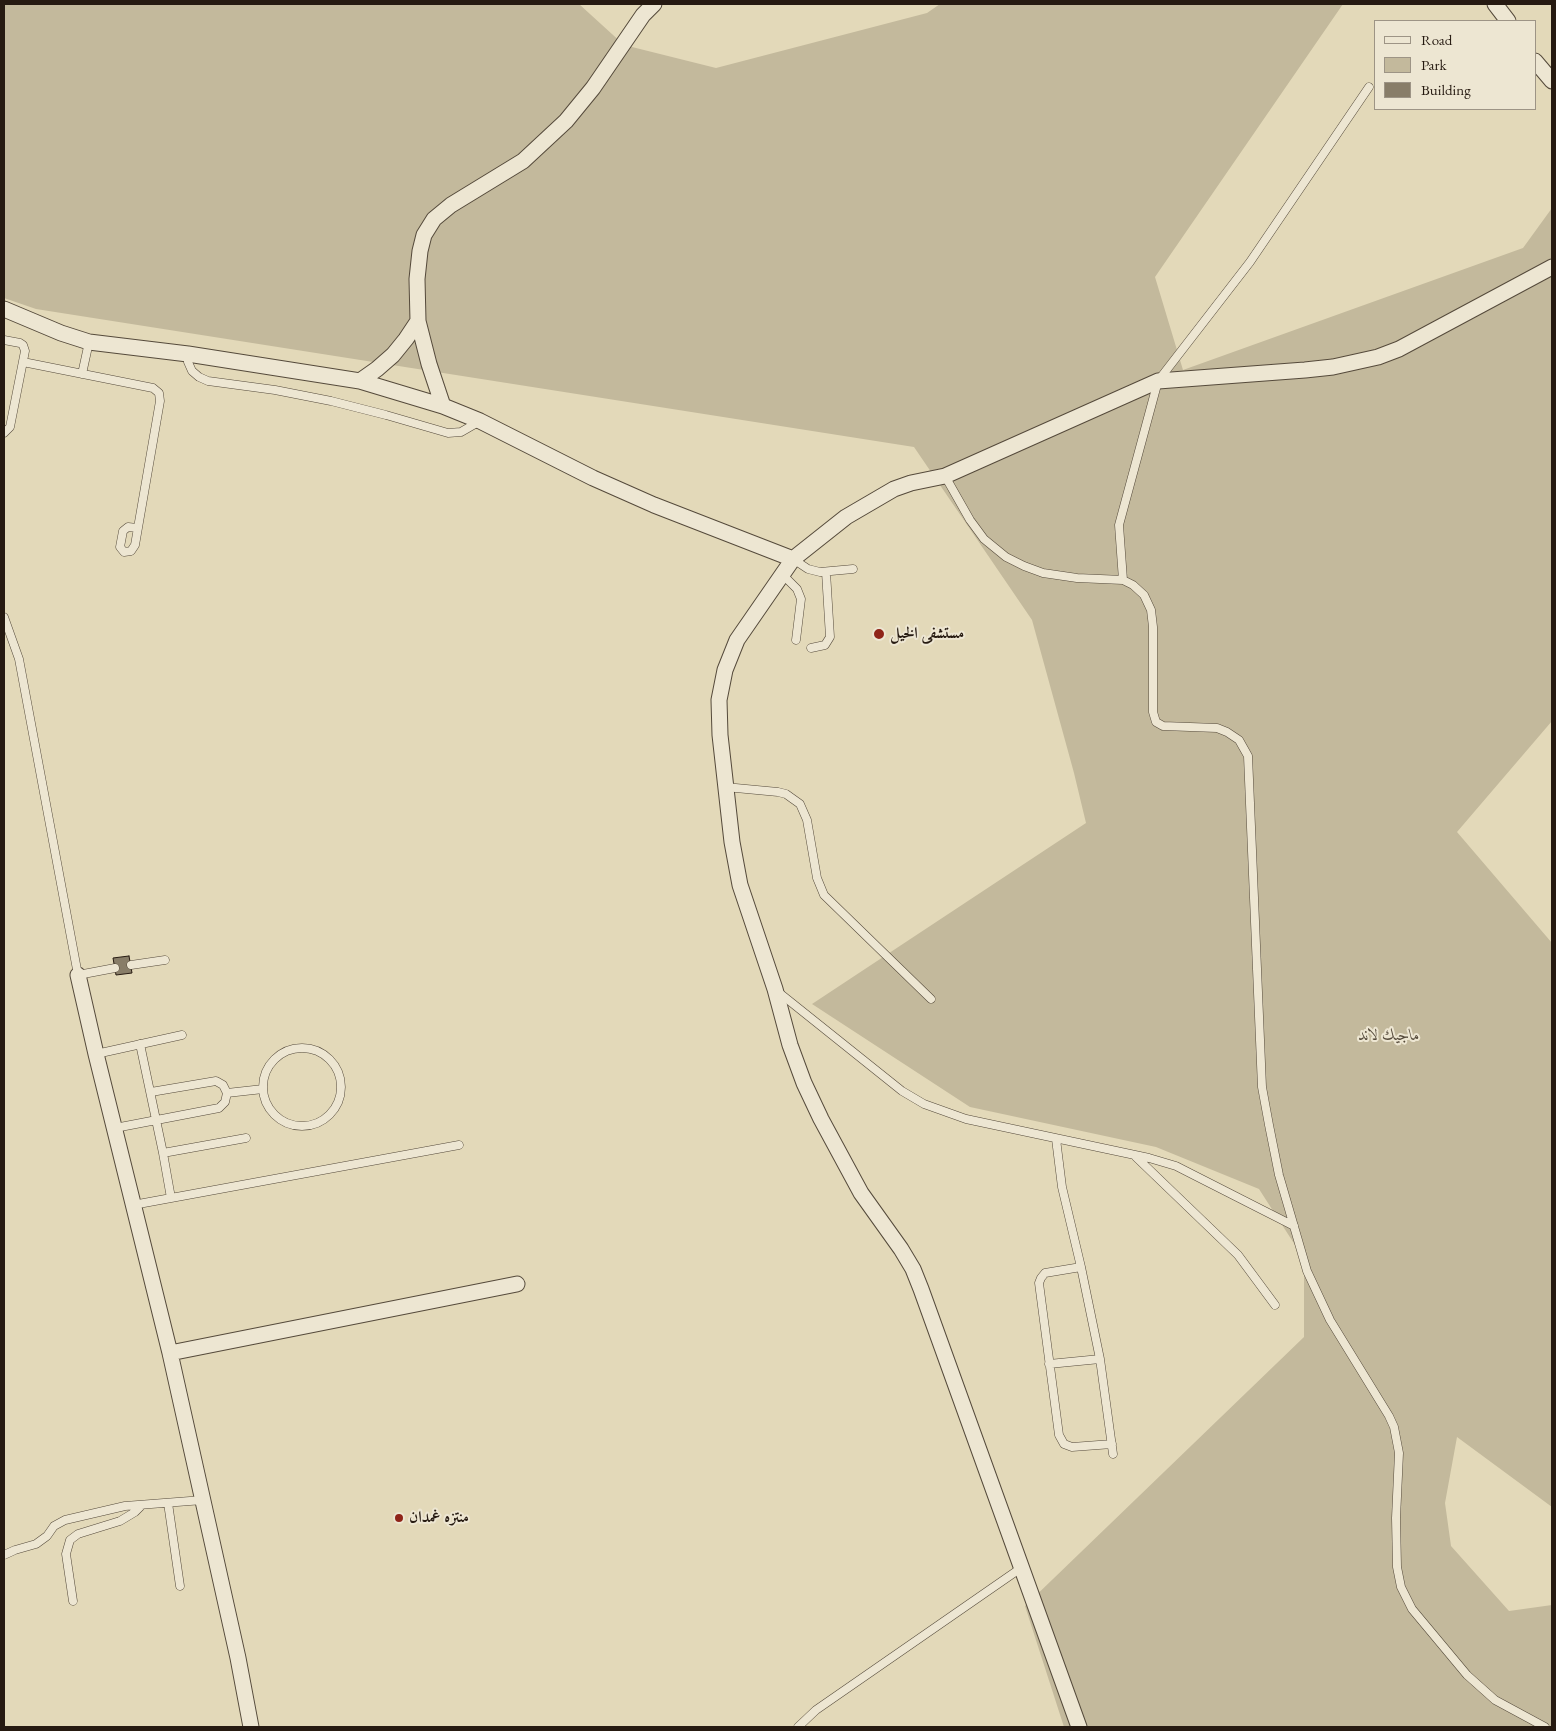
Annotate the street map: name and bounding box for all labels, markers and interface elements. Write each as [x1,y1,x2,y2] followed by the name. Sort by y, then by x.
[1374,20,1536,110] legend
[1421,30,1452,49] text: Road
[1421,55,1447,74] text: Park
[1421,80,1471,99] text: Building
[890,624,964,644] place label: مستشفى الخيل
[872,627,886,641] marker: مستشفى الخيل
[1358,1026,1420,1046] park label: ماجيك لاند
[409,1508,469,1528] place label: منتزه غمدان
[393,1512,405,1524] marker: منتزه غمدان

